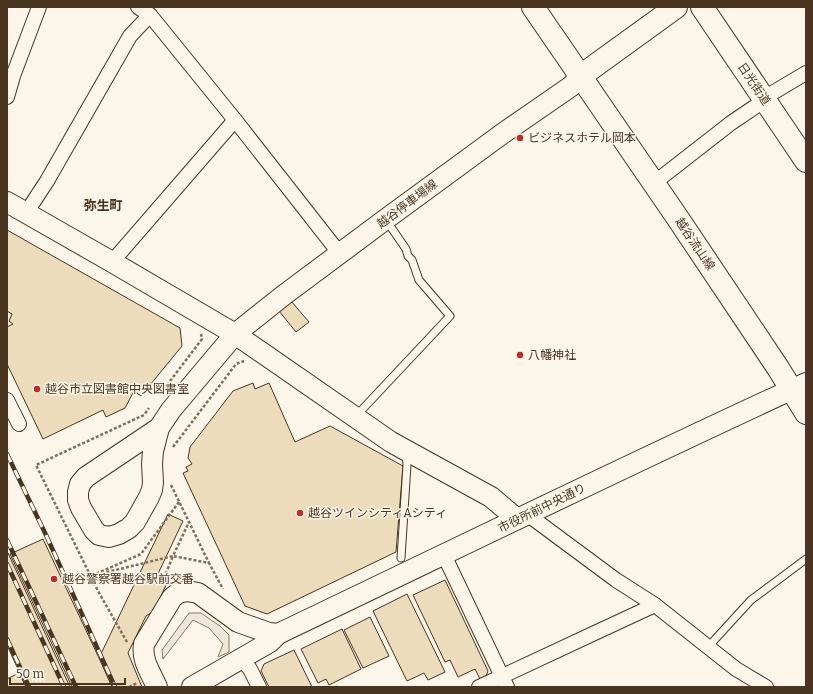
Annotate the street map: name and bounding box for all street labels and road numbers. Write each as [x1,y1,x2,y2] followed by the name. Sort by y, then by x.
[735,60,773,108] street label: 日光街道
[374,177,440,231] street label: 越谷停車場線
[672,215,718,273] street label: 越谷流山線
[496,481,588,535] street label: 市役所前中央通り

